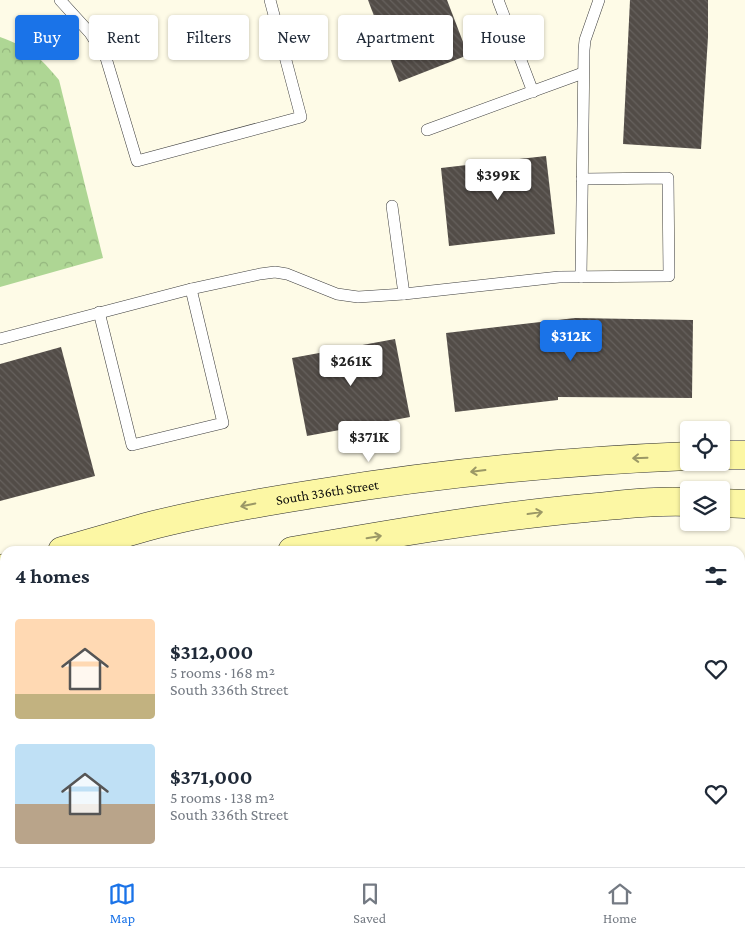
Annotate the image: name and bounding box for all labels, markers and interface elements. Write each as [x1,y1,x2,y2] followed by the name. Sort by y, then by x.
[15,15,79,60] chip: Buy
[89,15,158,60] chip: Rent
[168,15,249,60] chip: Filters
[259,15,328,60] chip: New
[338,15,453,60] chip: Apartment
[463,15,544,60] chip: House
[463,158,533,201] pin: $399K
[476,166,520,183] text: $399K
[536,320,606,362] pin: $312K
[551,327,591,344] text: $312K
[316,344,386,387] pin: $261K
[330,352,372,369] text: $261K
[334,420,404,463] pin: $371K
[680,421,730,531] map controls
[680,421,730,471] button: locate
[349,428,389,445] text: $371K
[632,453,648,462] one-way arrow
[470,466,486,476] one-way arrow
[275,476,380,508] street label: South 336th Street
[680,481,730,531] button: layers
[241,501,257,511] one-way arrow
[527,508,543,518] one-way arrow
[366,532,382,542] one-way arrow
[702,562,730,590] icon: filters
[15,564,89,588] text: 4 homes
[55,639,115,699] icon: home
[170,640,253,664] text: $312,000
[702,655,730,683] icon: heart
[170,664,275,681] text: 5 rooms · 168 m²
[170,681,288,698] text: South 336th Street
[55,764,115,824] icon: home
[170,765,252,789] text: $371,000
[702,780,730,808] icon: heart
[170,789,274,806] text: 5 rooms · 138 m²
[170,806,288,823] text: South 336th Street
[108,880,136,926] tab: Map
[353,880,386,926] tab: Saved
[603,880,637,926] tab: Home

